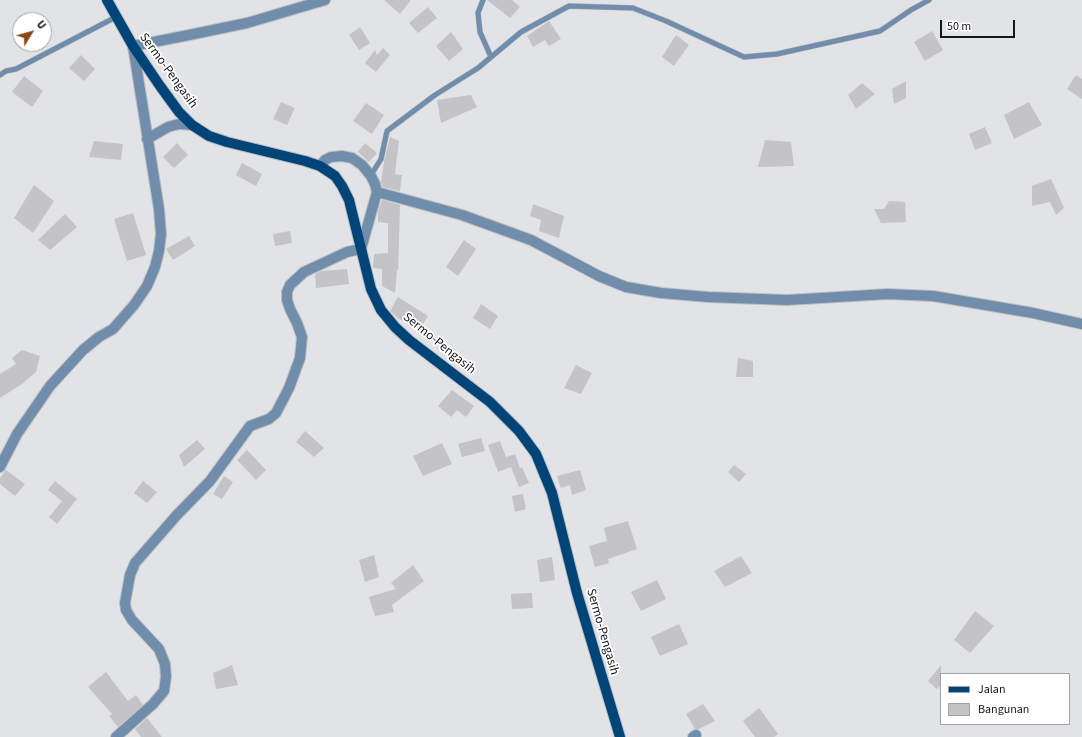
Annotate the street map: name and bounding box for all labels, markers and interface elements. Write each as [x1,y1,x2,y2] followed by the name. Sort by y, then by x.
[12,12,52,52] north arrow
[942,12,1017,38] scale bar
[33,18,49,33] text: U
[947,18,971,35] text: 50 m
[136,30,200,112] street label: Sermo-Pengasih
[399,310,479,378] street label: Sermo-Pengasih
[582,587,622,677] street label: Sermo-Pengasih
[940,673,1070,725] legend
[978,681,1005,698] text: Jalan
[978,701,1029,718] text: Bangunan

